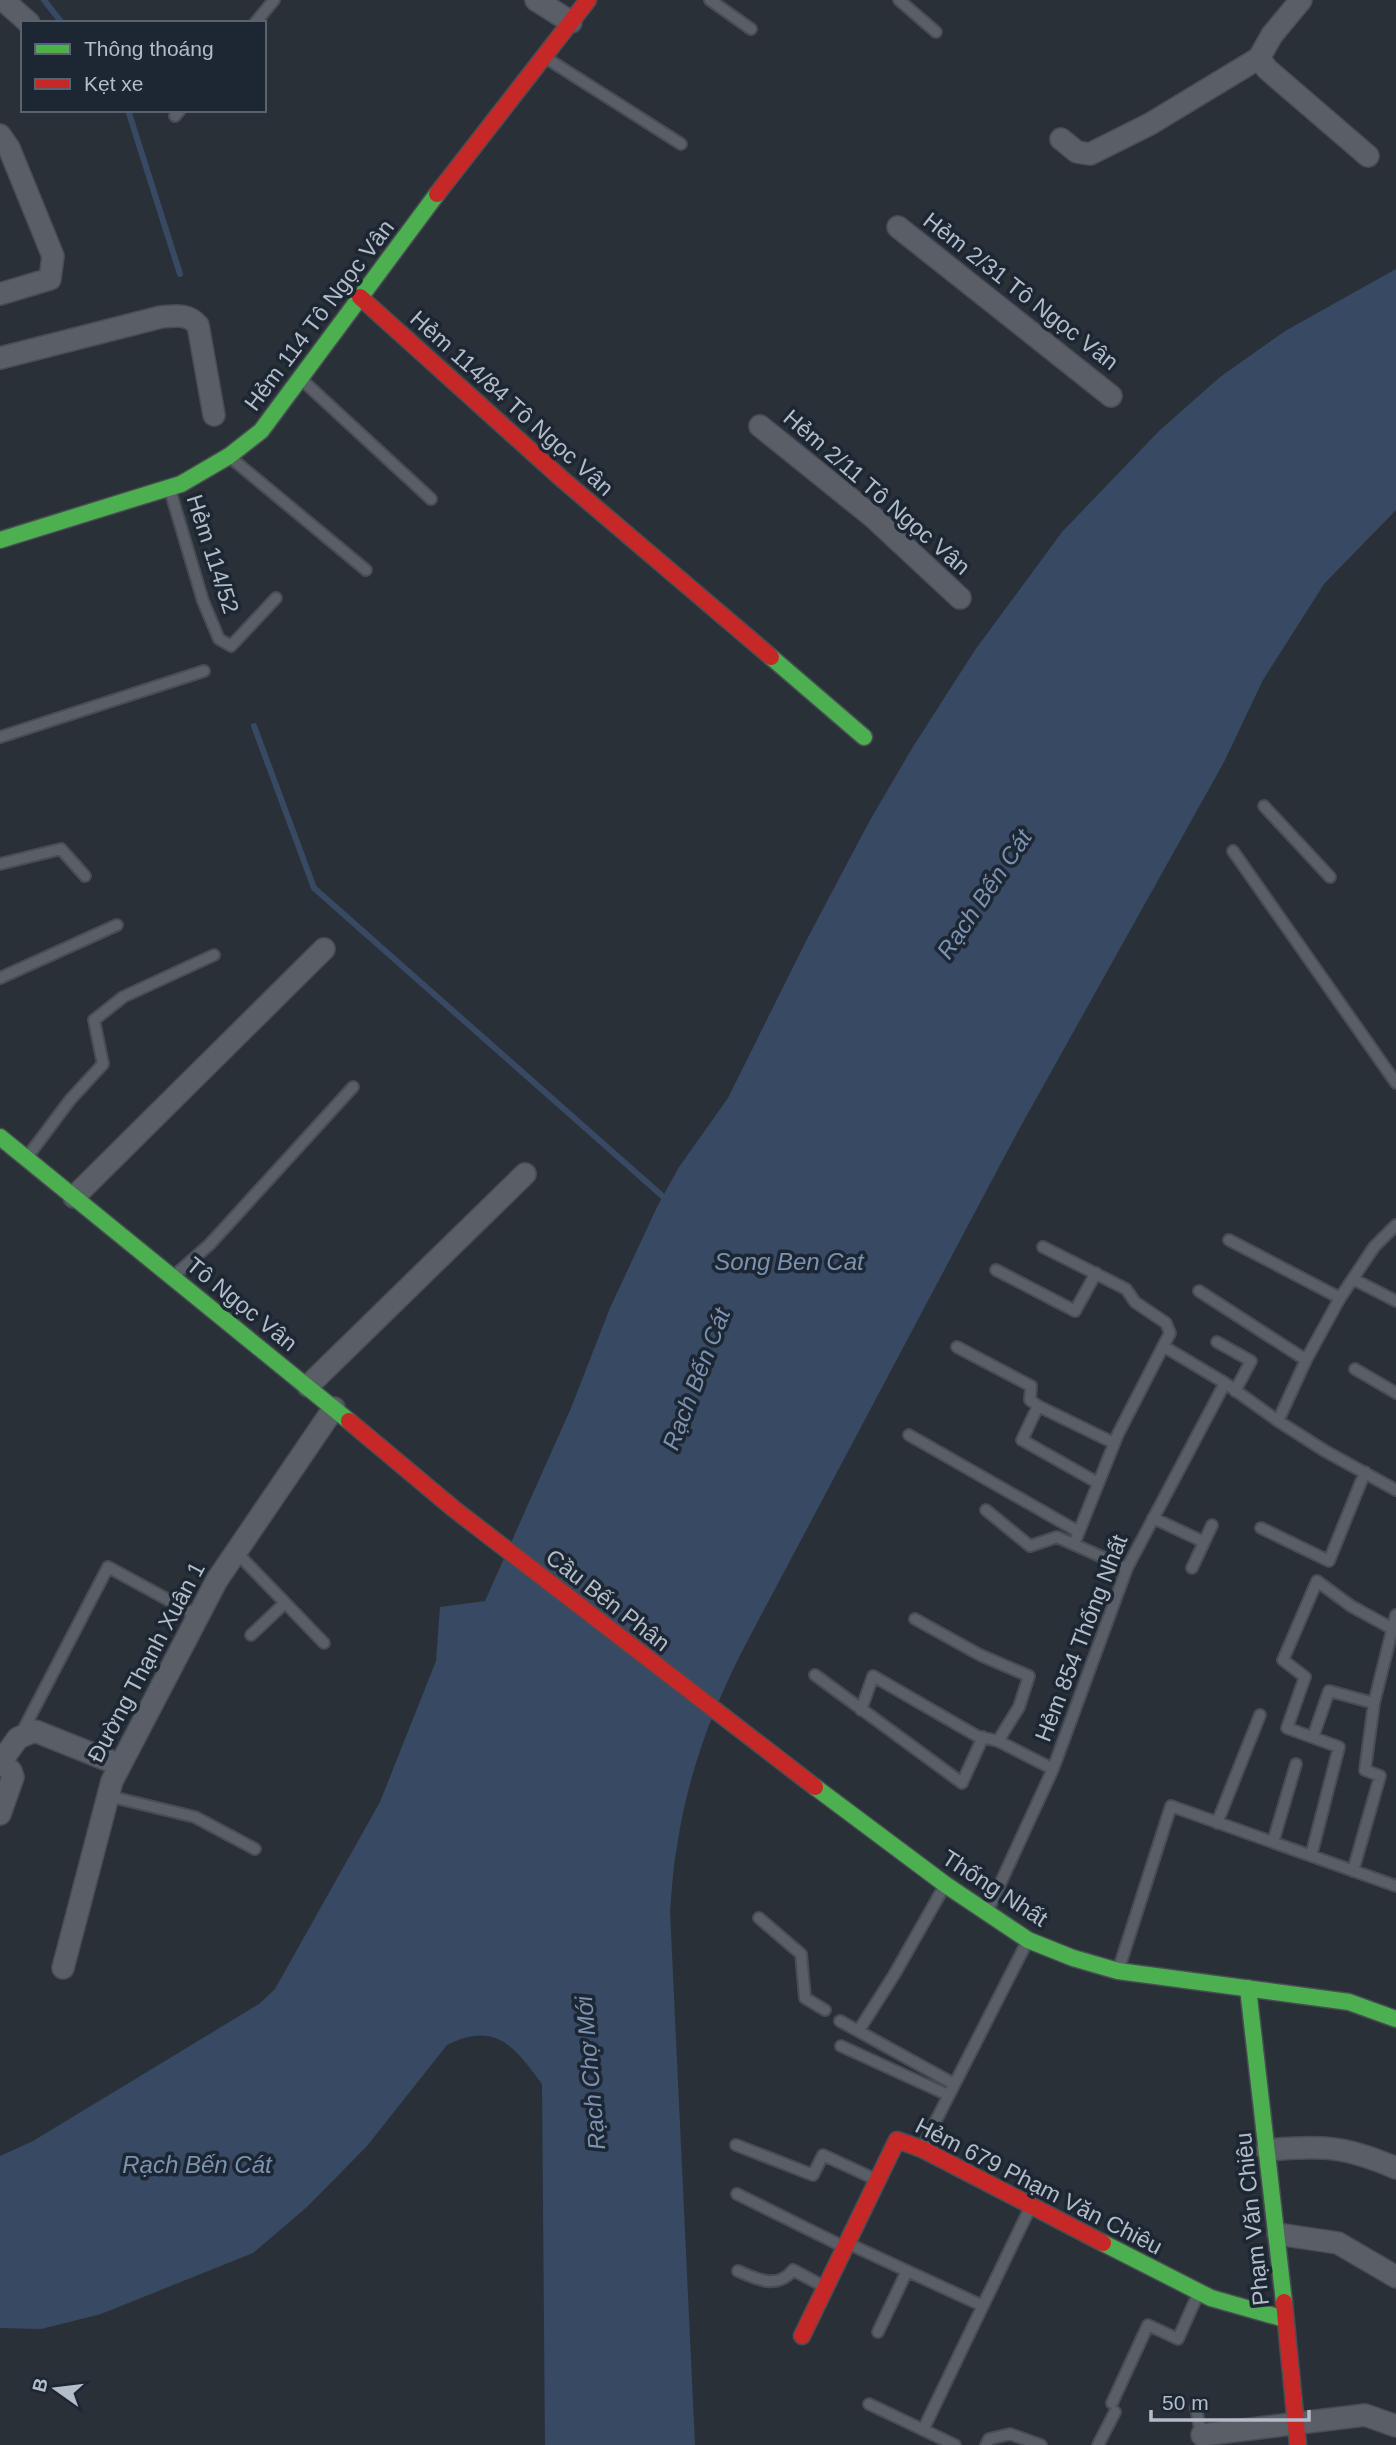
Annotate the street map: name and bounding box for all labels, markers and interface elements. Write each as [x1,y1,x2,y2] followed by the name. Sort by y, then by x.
[21,21,266,112] legend
[84,37,214,60] text: Thông thoáng
[84,72,144,95] text: Kẹt xe
[918,207,1124,375] street label: Hẻm 2/31 Tô Ngọc Vân
[239,215,399,415] street label: Hẻm 114 Tô Ngọc Vân
[405,305,619,501] street label: Hẻm 114/84 Tô Ngọc Vân
[779,404,975,580] street label: Hẻm 2/11 Tô Ngọc Vân
[182,491,244,617] street label: Hẻm 114/52
[931,823,1038,963] water label: Rạch Bến Cát
[714,1248,865,1275] water label: Song Ben Cat
[182,1252,302,1356] street label: Tô Ngọc Vân
[657,1303,736,1454] water label: Rạch Bến Cát
[1030,1530,1133,1745] street label: Hẻm 854 Thống Nhất
[541,1544,675,1656] street label: Cầu Bến Phân
[82,1557,210,1767] street label: Đường Thạnh Xuân 1
[938,1844,1053,1932] street label: Thống Nhất
[570,1994,610,2151] water label: Rạch Chợ Mới
[911,2112,1167,2260] street label: Hẻm 679 Phạm Văn Chiêu
[1230,2131,1274,2307] street label: Phạm Văn Chiêu
[122,2151,273,2178] water label: Rạch Bến Cát
[21,2354,91,2424] north arrow
[28,2376,52,2394] text: B
[1151,2378,1308,2422] scale bar
[1162,2391,1209,2414] text: 50 m

